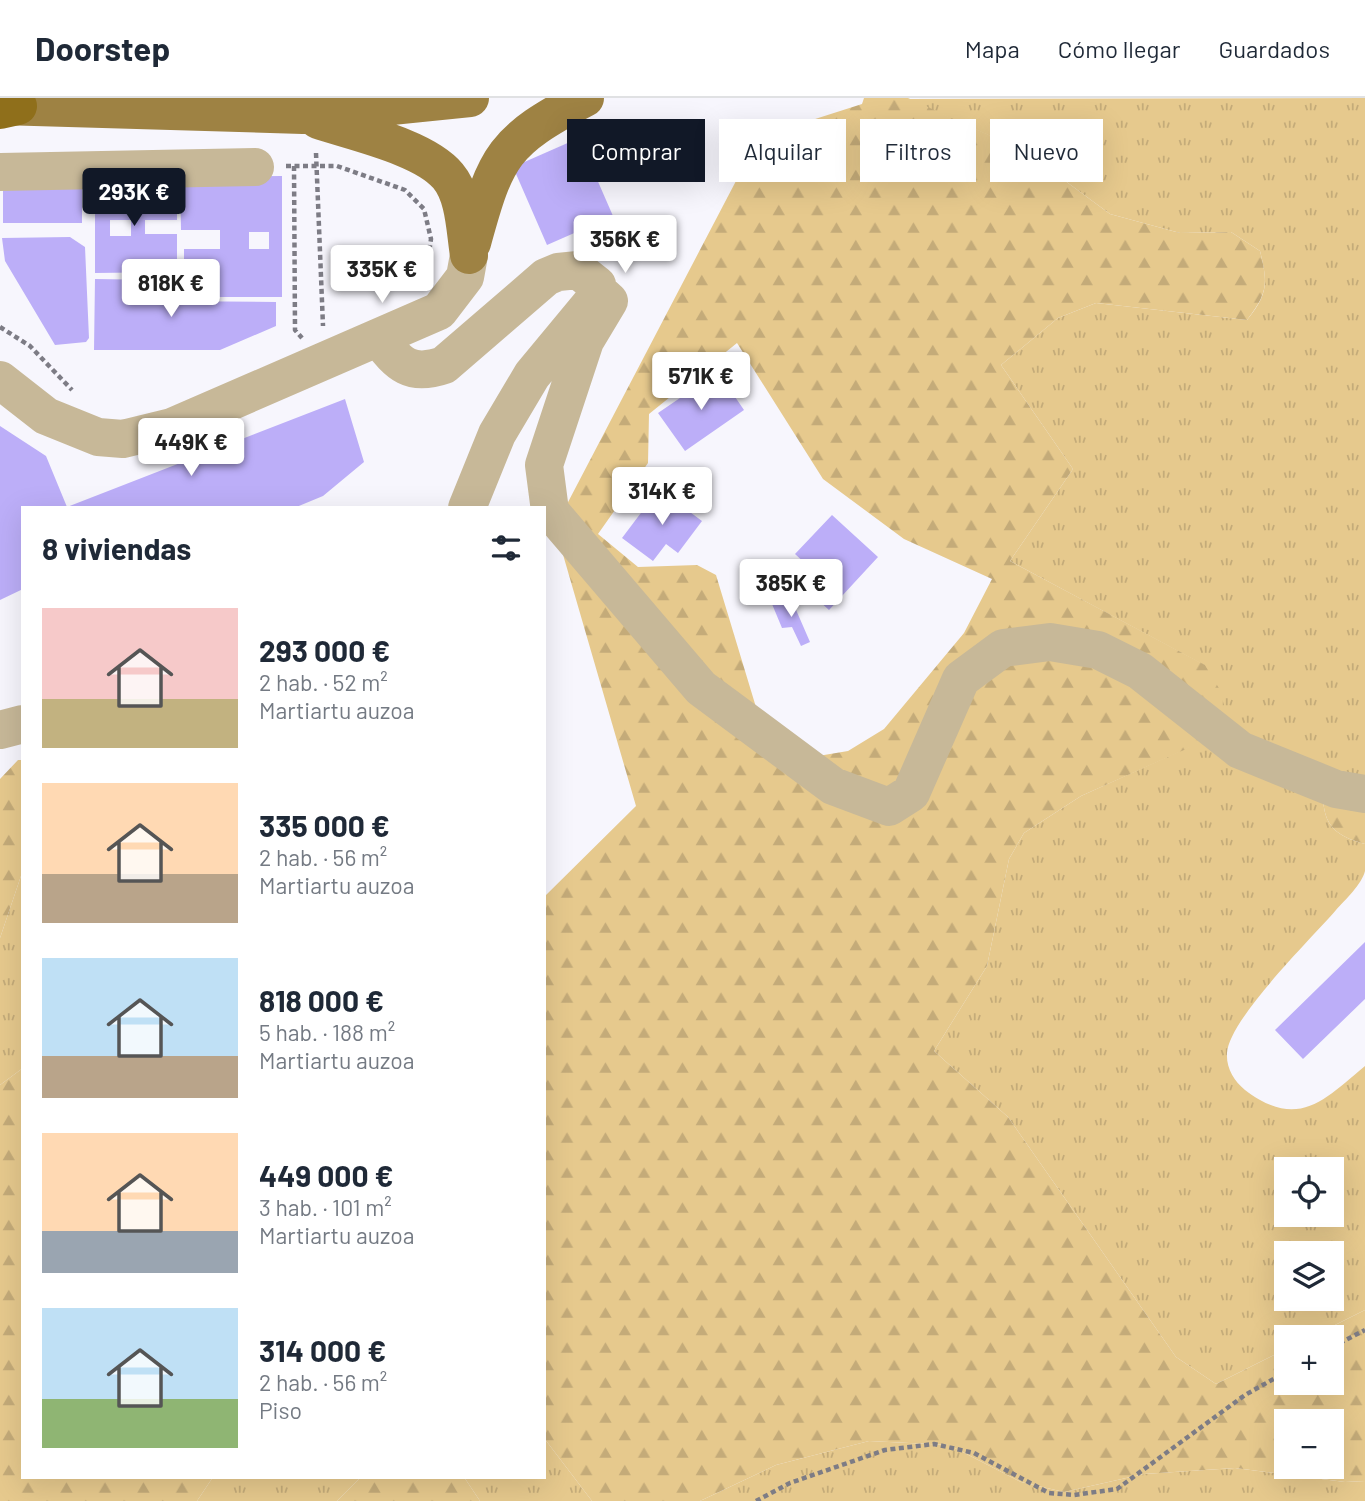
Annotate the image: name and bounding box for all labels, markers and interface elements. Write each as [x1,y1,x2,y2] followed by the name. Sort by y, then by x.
[35,28,170,68] text: Doorstep
[965,34,1020,63] text: Mapa
[1058,34,1180,63] text: Cómo llegar
[1218,34,1330,63] text: Guardados
[567,119,705,182] chip: Comprar
[719,119,846,182] chip: Alquilar
[860,119,976,182] chip: Filtros
[990,119,1103,182] chip: Nuevo
[77,169,191,228] pin: 293K €
[98,177,170,205] text: 293K €
[568,216,682,275] pin: 356K €
[590,224,660,252] text: 356K €
[325,246,439,305] pin: 335K €
[347,254,417,282] text: 335K €
[114,260,228,319] pin: 818K €
[138,268,204,296] text: 818K €
[644,352,758,412] pin: 571K €
[668,361,734,389] text: 571K €
[134,418,248,478] pin: 449K €
[154,427,228,455] text: 449K €
[605,468,719,527] pin: 314K €
[628,476,696,504] text: 314K €
[487,529,525,567] icon: filters
[42,530,191,566] text: 8 viviendas
[734,560,848,619] pin: 385K €
[756,568,826,596] text: 385K €
[259,632,390,668] text: 293 000 €
[98,636,182,720] icon: home
[259,668,388,696] text: 2 hab. · 52 m²
[259,696,414,724] text: Martiartu auzoa
[259,807,390,843] text: 335 000 €
[98,811,182,895] icon: home
[259,843,387,871] text: 2 hab. · 56 m²
[259,871,414,899] text: Martiartu auzoa
[259,982,384,1018] text: 818 000 €
[98,986,182,1070] icon: home
[259,1018,395,1046] text: 5 hab. · 188 m²
[259,1046,414,1074] text: Martiartu auzoa
[259,1157,394,1193] text: 449 000 €
[1274,1157,1344,1479] map controls
[1274,1157,1344,1227] button: locate
[98,1161,182,1245] icon: home
[259,1193,392,1221] text: 3 hab. · 101 m²
[259,1221,414,1249] text: Martiartu auzoa
[1274,1241,1344,1311] button: layers
[1274,1325,1344,1395] button: +
[259,1332,386,1368] text: 314 000 €
[98,1336,182,1420] icon: home
[259,1368,387,1396] text: 2 hab. · 56 m²
[259,1396,302,1424] text: Piso
[1274,1409,1344,1479] button: −

